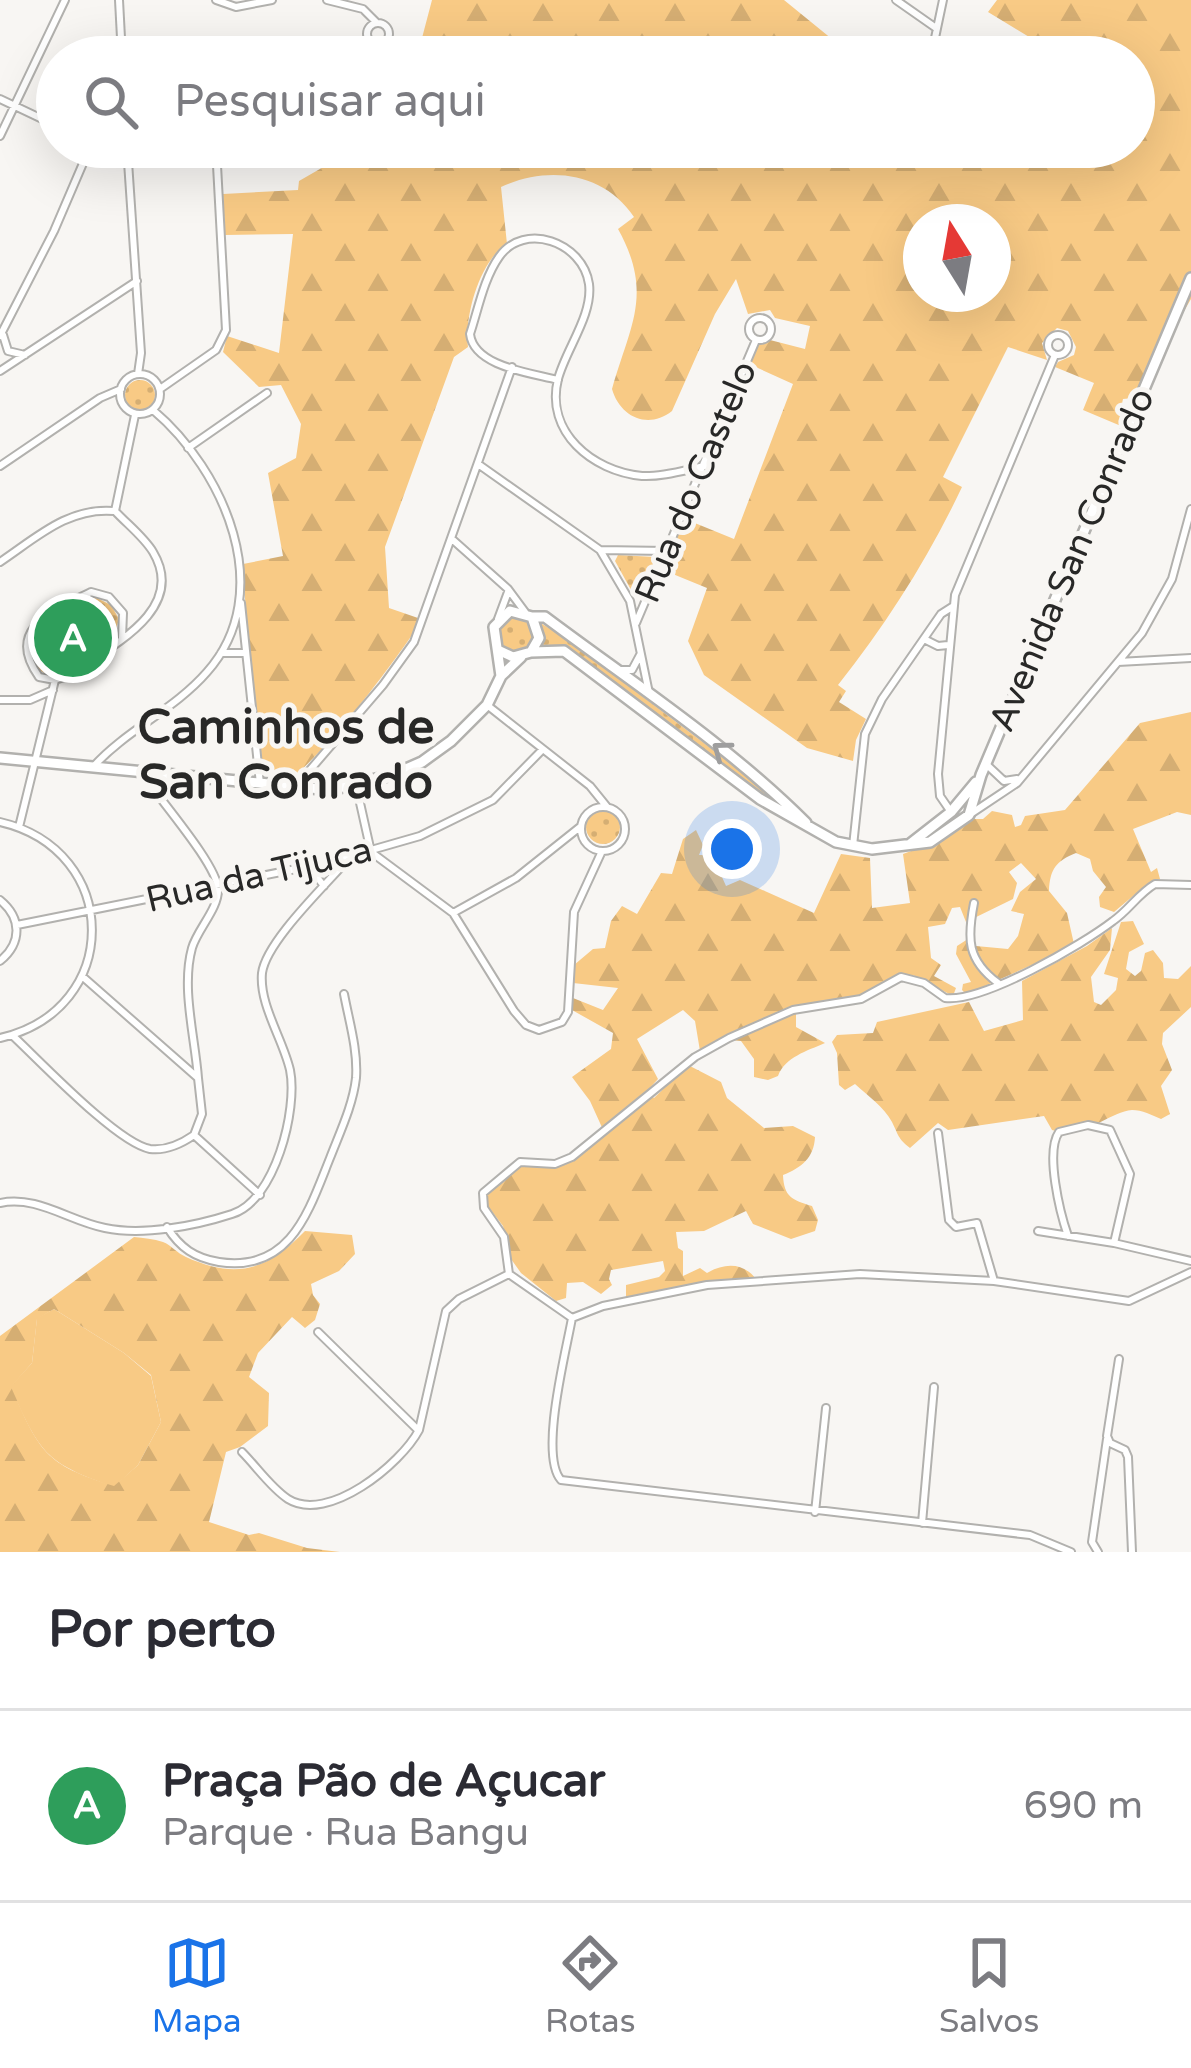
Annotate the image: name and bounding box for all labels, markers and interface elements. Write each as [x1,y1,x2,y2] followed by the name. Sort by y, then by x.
[36,36,1155,168] search box
[78,69,144,135] icon: search
[174,75,486,129] text: Pesquisar aqui
[903,204,1011,312] north arrow
[626,355,766,609] street label: Rua do Castelo
[980,382,1164,738] street label: Avenida San Conrado
[34,593,112,683] pin: A
[138,699,434,812] district label: Caminhos de San Conrado
[713,743,734,765] one-way arrow
[702,819,762,879] your location
[142,828,376,922] street label: Rua da Tijuca
[48,1599,276,1661] text: Por perto
[162,1755,605,1809] text: Praça Pão de Açucar
[72,1782,102,1829] text: A
[1024,1782,1143,1829] text: 690 m
[162,1809,529,1856] text: Parque · Rua Bangu
[152,1930,242,2041] tab: Mapa
[545,1930,635,2041] tab: Rotas
[939,1930,1039,2041] tab: Salvos

